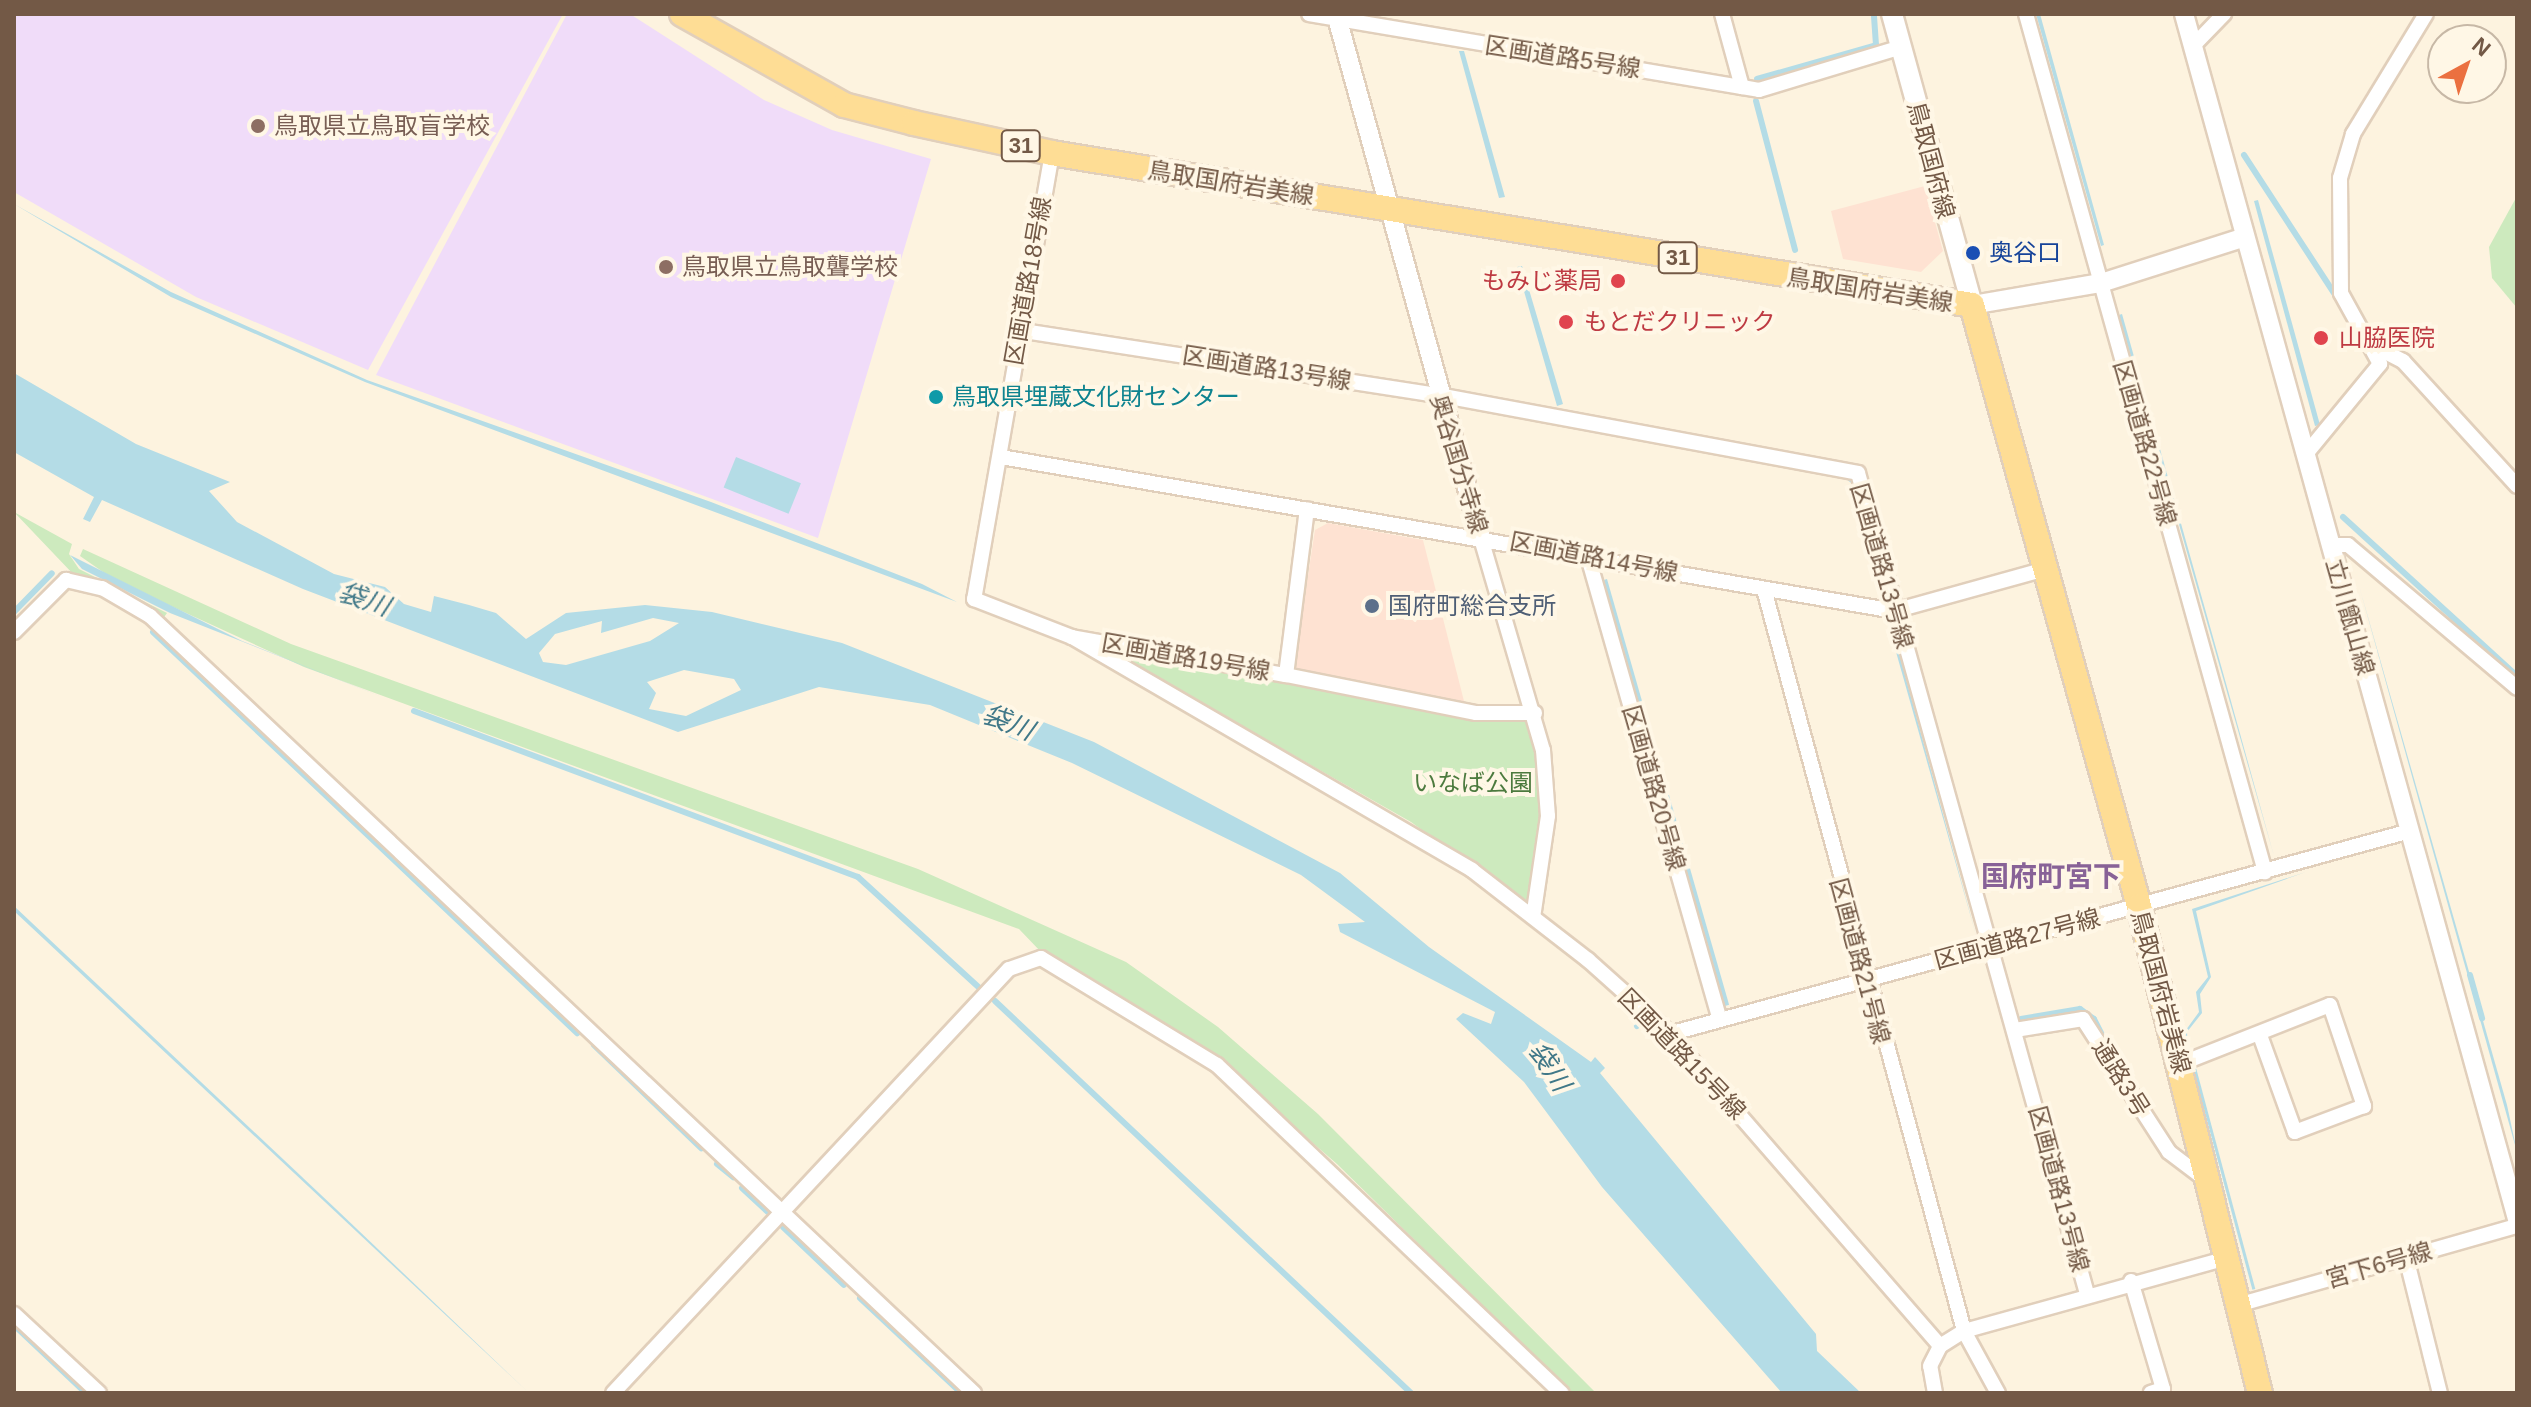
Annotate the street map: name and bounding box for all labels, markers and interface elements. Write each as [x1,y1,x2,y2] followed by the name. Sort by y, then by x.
[2427,24,2507,104] north arrow
[1483,30,1643,84] street label: 区画道路5号線
[2467,32,2496,61] text: N
[1902,98,1960,222] street label: 鳥取国府線
[274,112,490,140] place label: 鳥取県立鳥取盲学校
[249,117,267,135] marker: 鳥取県立鳥取盲学校
[999,128,1043,164] road number: 31
[1146,156,1316,210] street label: 鳥取国府岩美線
[999,194,1057,368] street label: 区画道路18号線
[1989,239,2061,267] place label: 奥谷口
[1656,240,1700,276] road number: 31
[1964,244,1982,262] marker: 奥谷口
[682,253,898,281] place label: 鳥取県立鳥取聾学校
[657,258,675,276] marker: 鳥取県立鳥取聾学校
[1785,263,1955,317] street label: 鳥取国府岩美線
[1482,267,1602,295] place label: もみじ薬局
[1609,272,1627,290] marker: もみじ薬局
[1584,308,1776,336] place label: もとだクリニック
[1555,311,1577,333] marker: もとだクリニック
[2339,324,2435,352] place label: 山脇医院
[2310,327,2332,349] marker: 山脇医院
[1180,340,1354,396] street label: 区画道路13号線
[2108,357,2182,529] street label: 区画道路22号線
[952,383,1240,411] place label: 鳥取県埋蔵文化財センター
[927,388,945,406] marker: 鳥取県埋蔵文化財センター
[1424,391,1494,537] street label: 奥谷国分寺線
[1845,480,1919,652] street label: 区画道路13号線
[1507,527,1681,587] street label: 区画道路14号線
[2320,555,2380,679] street label: 立川甑山線
[334,577,394,623] water label: 袋川
[1388,592,1556,620] place label: 国府町総合支所
[1363,597,1381,615] marker: 国府町総合支所
[1099,628,1273,686] street label: 区画道路19号線
[978,699,1038,747] water label: 袋川
[1617,702,1691,874] street label: 区画道路20号線
[1413,769,1533,797] park label: いなば公園
[1981,860,2121,894] district label: 国府町宮下
[1824,875,1896,1047] street label: 区画道路21号線
[1931,903,2103,975] street label: 区画道路27号線
[2125,907,2197,1077] street label: 鳥取国府岩美線
[1612,983,1752,1125] street label: 区画道路15号線
[2086,1034,2156,1122] street label: 通路3号
[1522,1037,1576,1097] water label: 袋川
[2023,1103,2095,1275] street label: 区画道路13号線
[2322,1236,2436,1294] street label: 宮下6号線

